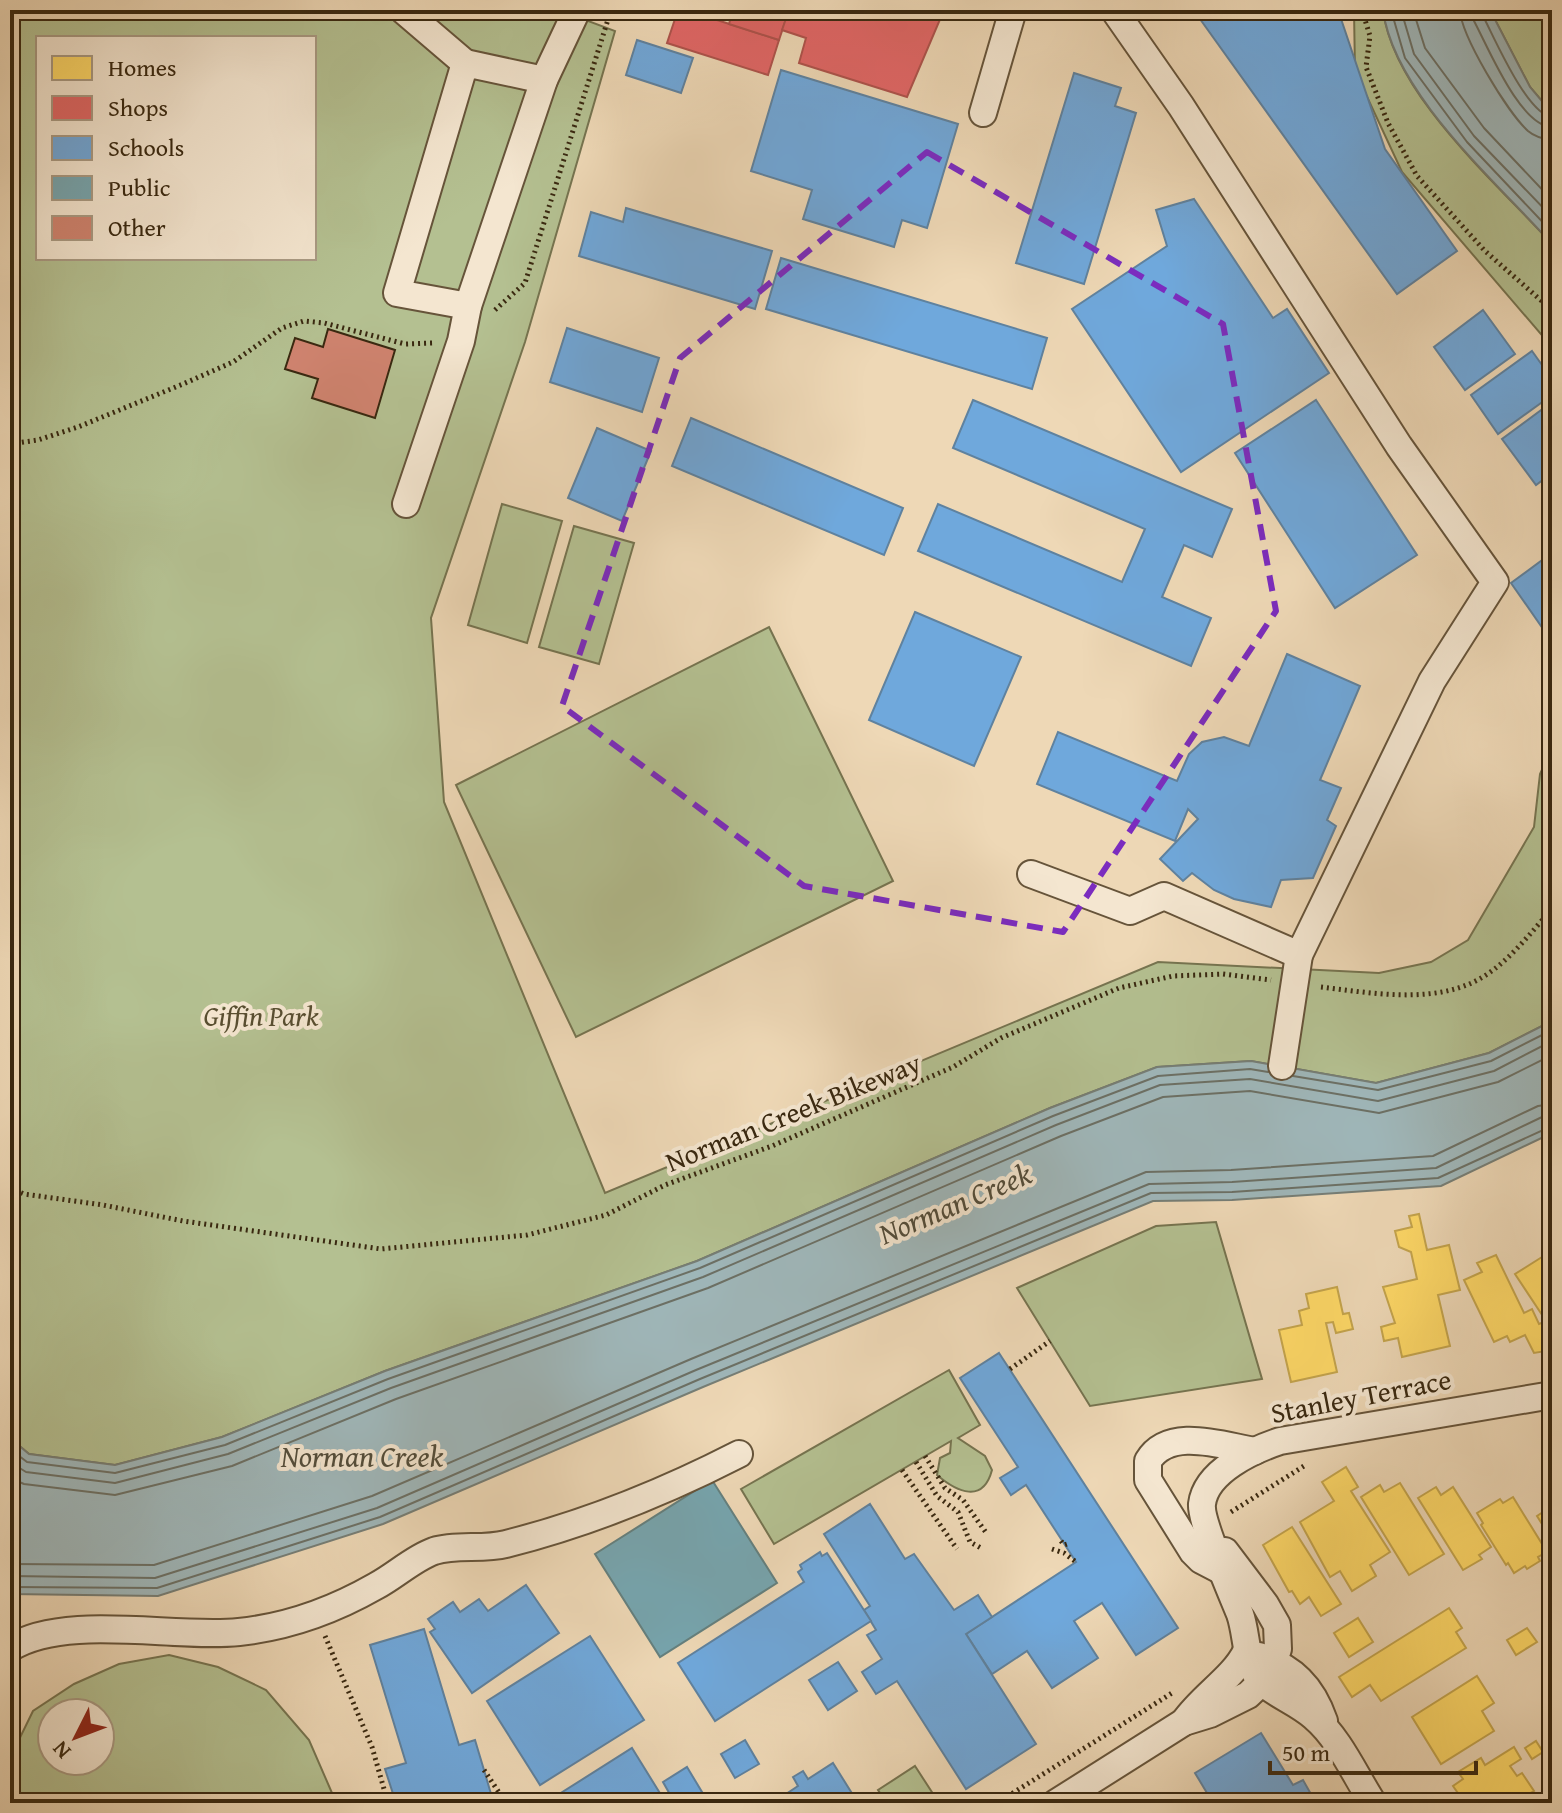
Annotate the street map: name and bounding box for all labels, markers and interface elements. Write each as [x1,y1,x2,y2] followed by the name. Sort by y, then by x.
[36,36,316,260] legend
[108,50,177,85] text: Homes
[108,90,168,125] text: Shops
[108,130,184,165] text: Schools
[108,170,171,205] text: Public
[108,210,166,245] text: Other
[204,995,319,1036] park label: Giffin Park
[659,1042,927,1182] street label: Norman Creek Bikeway
[870,1151,1038,1255] water label: Norman Creek
[1267,1358,1455,1433] street label: Stanley Terrace
[280,1434,444,1478] water label: Norman Creek
[36,1697,116,1777] north arrow
[1270,1725,1476,1775] scale bar
[44,1734,78,1767] text: N
[1282,1735,1330,1770] text: 50 m

